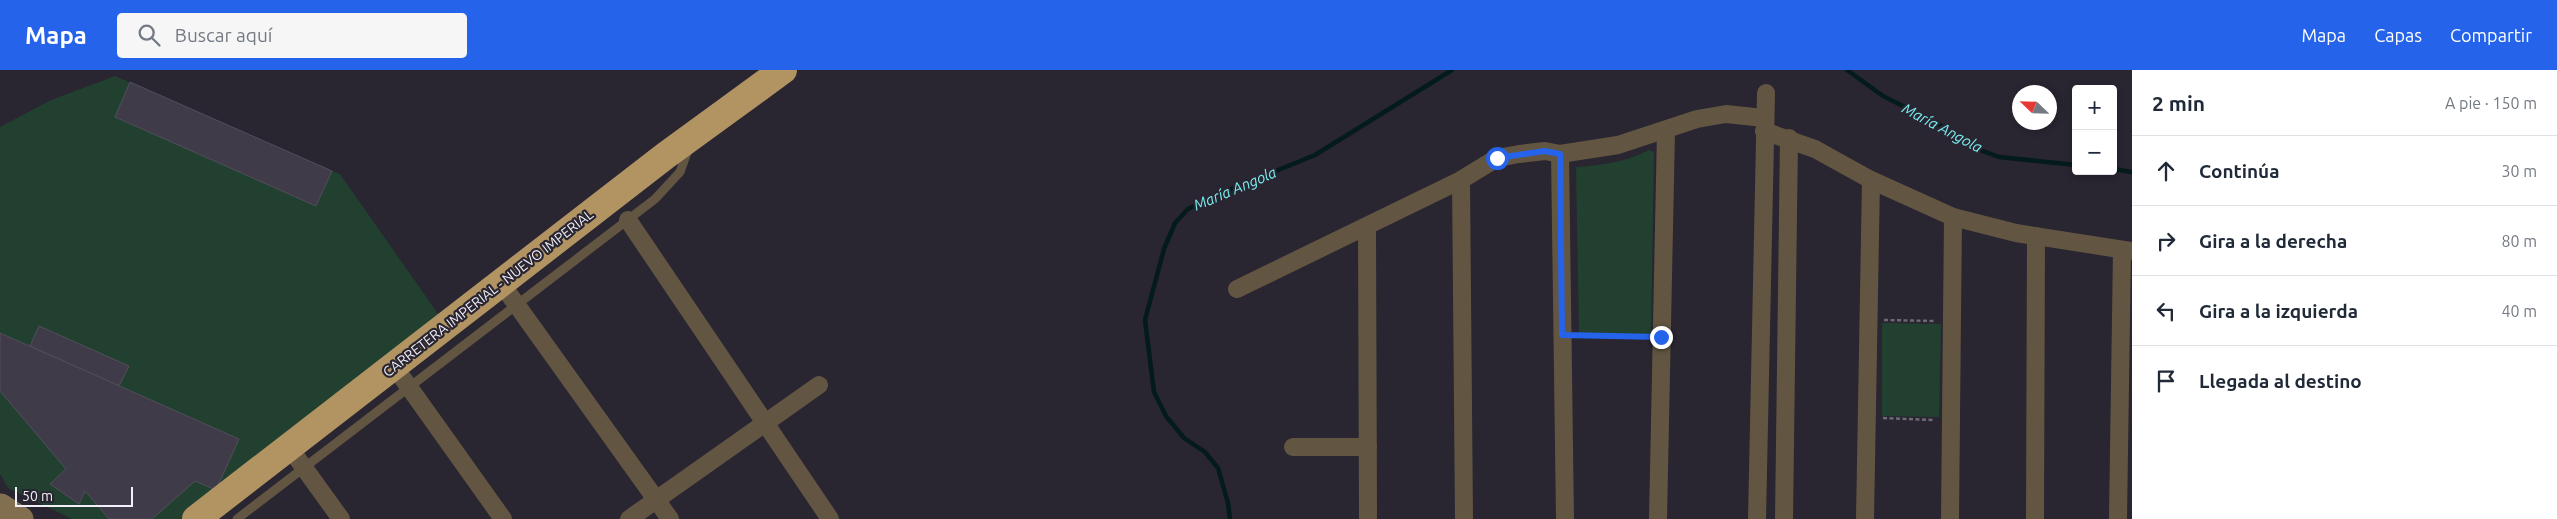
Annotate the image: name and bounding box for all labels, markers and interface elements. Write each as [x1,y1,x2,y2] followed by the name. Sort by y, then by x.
[117,13,467,58] search box
[135,21,163,49] icon: search
[25,22,87,49] text: Mapa
[175,24,272,46] text: Buscar aquí
[2301,25,2346,45] text: Mapa
[2374,25,2422,45] text: Capas
[2450,25,2532,45] text: Compartir
[2012,85,2057,130] north arrow
[2072,85,2117,175] map controls
[2072,85,2117,130] button: +
[2152,91,2205,115] text: 2 min
[2445,94,2537,112] text: A pie · 150 m
[1899,99,1985,156] water label: María Angola
[2072,130,2117,175] button: −
[1486,147,1509,170] route start
[2152,157,2180,185] icon: ahead
[2199,160,2280,182] text: Continúa
[2501,162,2537,180] text: 30 m
[1191,163,1279,214] water label: María Angola
[380,206,596,380] street label: CARRETERA IMPERIAL - NUEVO IMPERIAL
[2152,227,2180,255] icon: right
[2199,230,2347,252] text: Gira a la derecha
[2501,232,2537,250] text: 80 m
[2152,297,2180,325] icon: left
[2199,300,2358,322] text: Gira a la izquierda
[2501,302,2537,320] text: 40 m
[1650,326,1673,349] route end
[2152,367,2180,395] icon: arrive
[2199,370,2362,392] text: Llegada al destino
[15,484,132,507] scale bar
[22,488,53,504] text: 50 m

